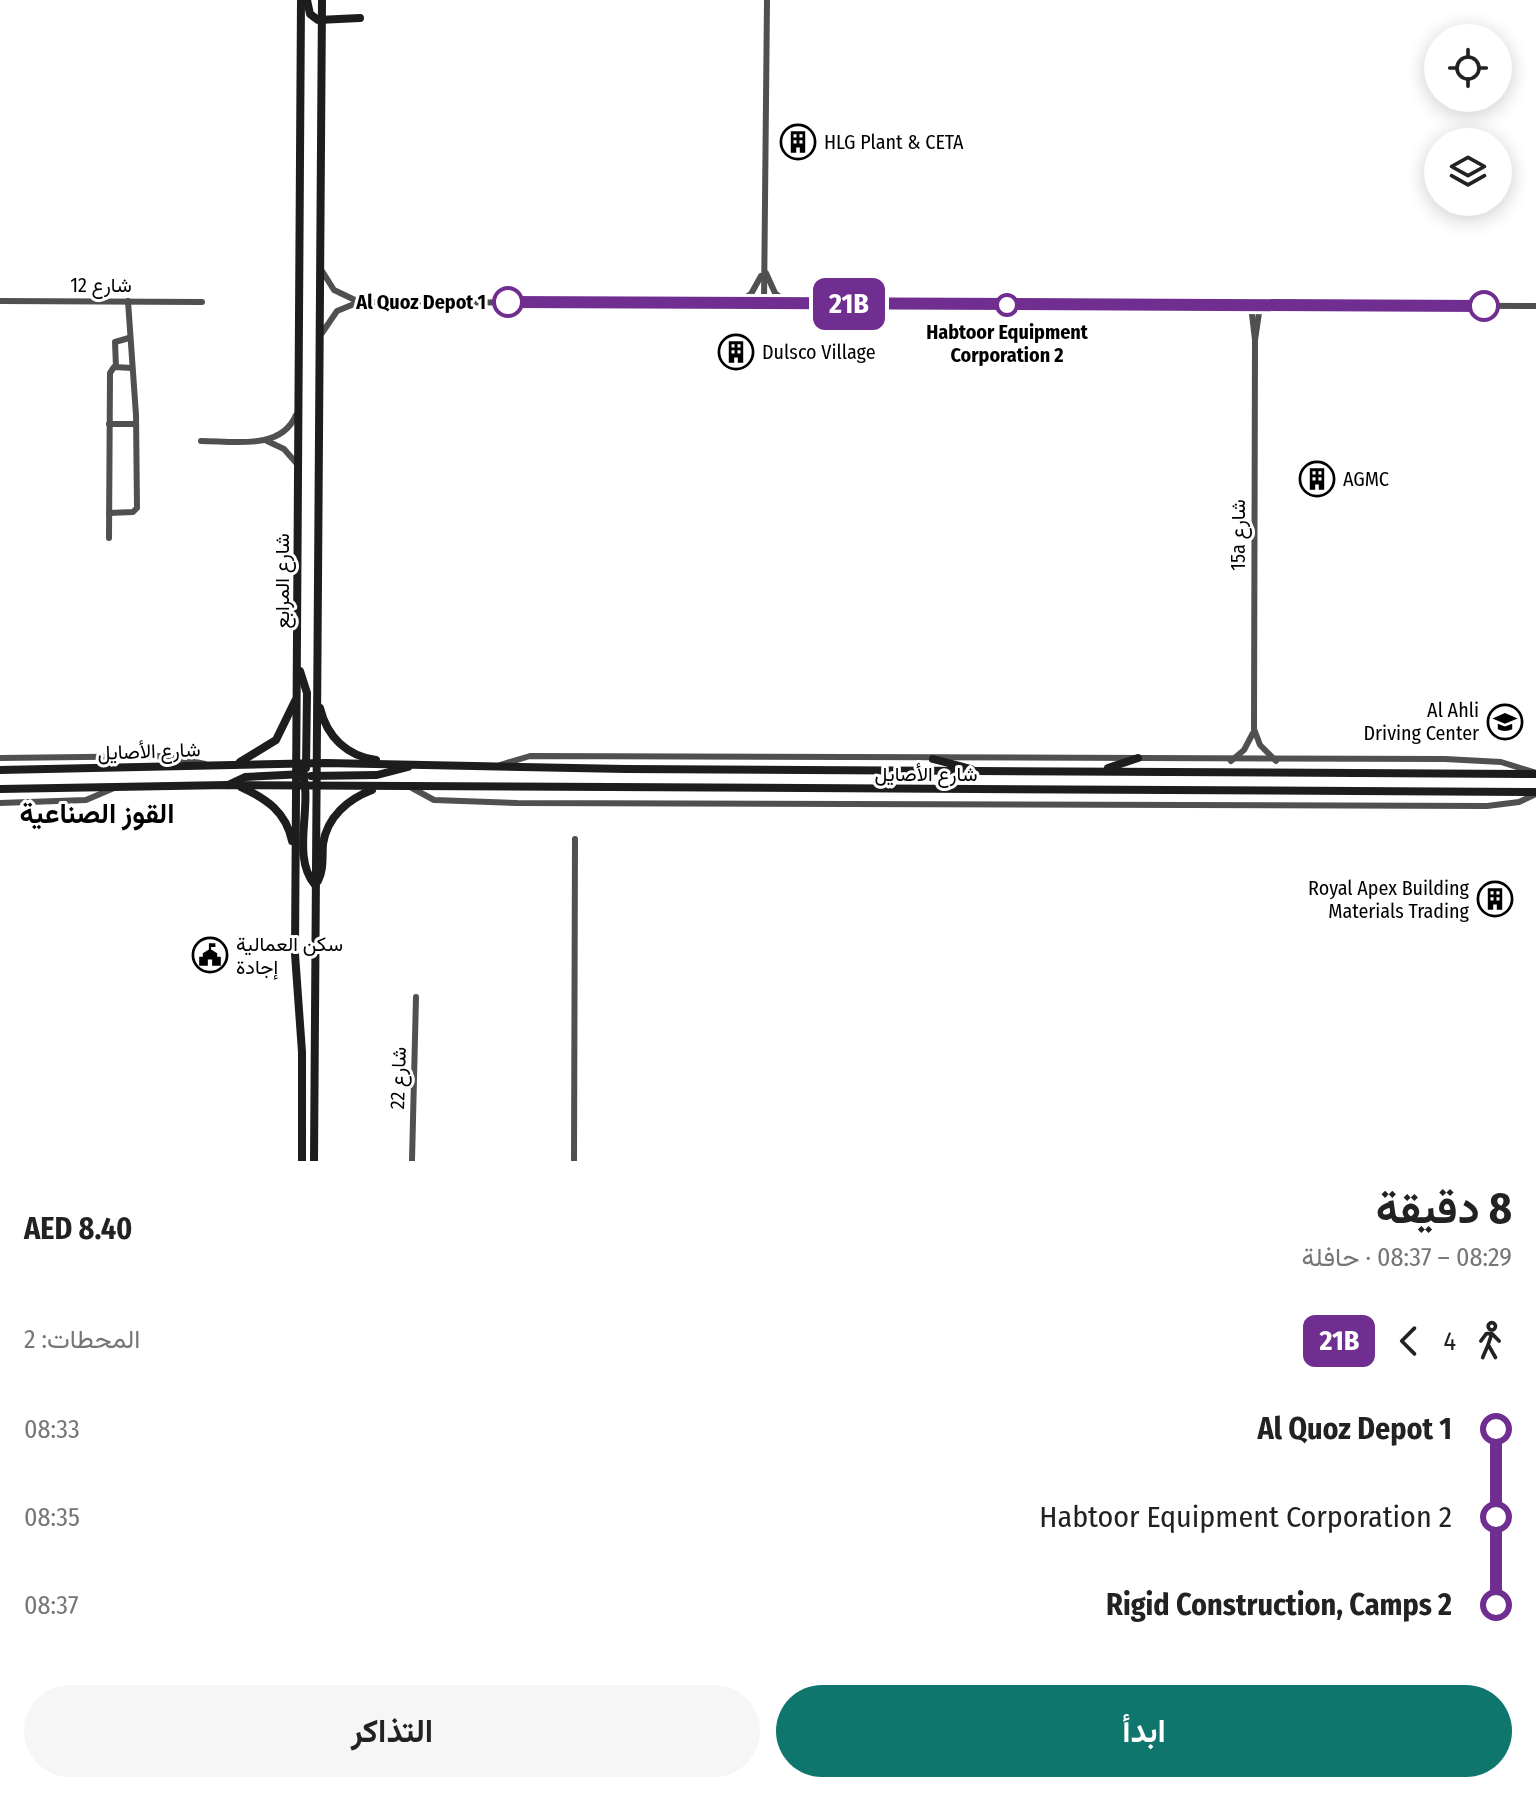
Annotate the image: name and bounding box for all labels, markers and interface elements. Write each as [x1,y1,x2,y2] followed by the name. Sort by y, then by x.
[1424,24,1512,216] map controls
[1424,24,1512,112] button: locate
[779,123,817,161] building icon: HLG Plant & CETA
[1424,128,1512,216] button: layers
[824,130,964,154] place label: HLG Plant & CETA
[70,273,132,299] street label: شارع 12
[803,278,895,330] line badge: 21B
[493,287,523,317] marker: Al Quoz Depot 1
[829,287,869,320] text: 21B
[355,290,486,314] place label: Al Quoz Depot 1
[1469,291,1499,321] unlabelled marker
[996,294,1018,316] marker: Habtoor Equipment Corporation 2
[926,320,1089,367] place label: Habtoor Equipment Corporation 2
[717,333,755,371] building icon: Dulsco Village
[762,340,876,364] place label: Dulsco Village
[1298,460,1336,498] building icon: AGMC
[1343,467,1389,491] place label: AGMC
[1226,499,1252,571] street label: 15a شارع
[270,533,296,629] street label: شارع المرابع
[1364,698,1479,745] place label: Al Ahli Driving Center
[1486,703,1524,741] school or university icon: Al Ahli Driving Center
[97,737,201,767] street label: شارع الأصايل
[874,762,978,788] street label: شارع الأصايل
[19,797,175,831] district label: القوز الصناعية
[1308,876,1470,923] place label: Royal Apex Building Materials Trading
[1476,880,1514,918] building icon: Royal Apex Building Materials Trading
[236,932,343,980] place label: سكن العمالية إجادة
[191,936,229,974] public building icon: سكن العمالية إجادة
[385,1046,413,1110] street label: شارع 22
[1376,1182,1512,1235] text: 8 دقيقة
[24,1211,132,1247] text: AED 8.40
[1301,1242,1512,1273] text: 08:29 – 08:37 · حافلة
[1387,1319,1431,1363] icon: back
[1468,1319,1512,1363] icon: walk
[24,1324,140,1355] text: المحطات: 2
[1319,1324,1359,1357] text: 21B
[1443,1326,1456,1357] text: 4
[1257,1411,1452,1447] text: Al Quoz Depot 1
[24,1414,80,1445] text: 08:33
[1039,1499,1452,1535] text: Habtoor Equipment Corporation 2
[24,1502,80,1533] text: 08:35
[1106,1587,1452,1623] text: Rigid Construction, Camps 2
[24,1590,78,1621] text: 08:37
[24,1685,760,1777] button: التذاكر
[776,1685,1512,1777] button: ابدأ

